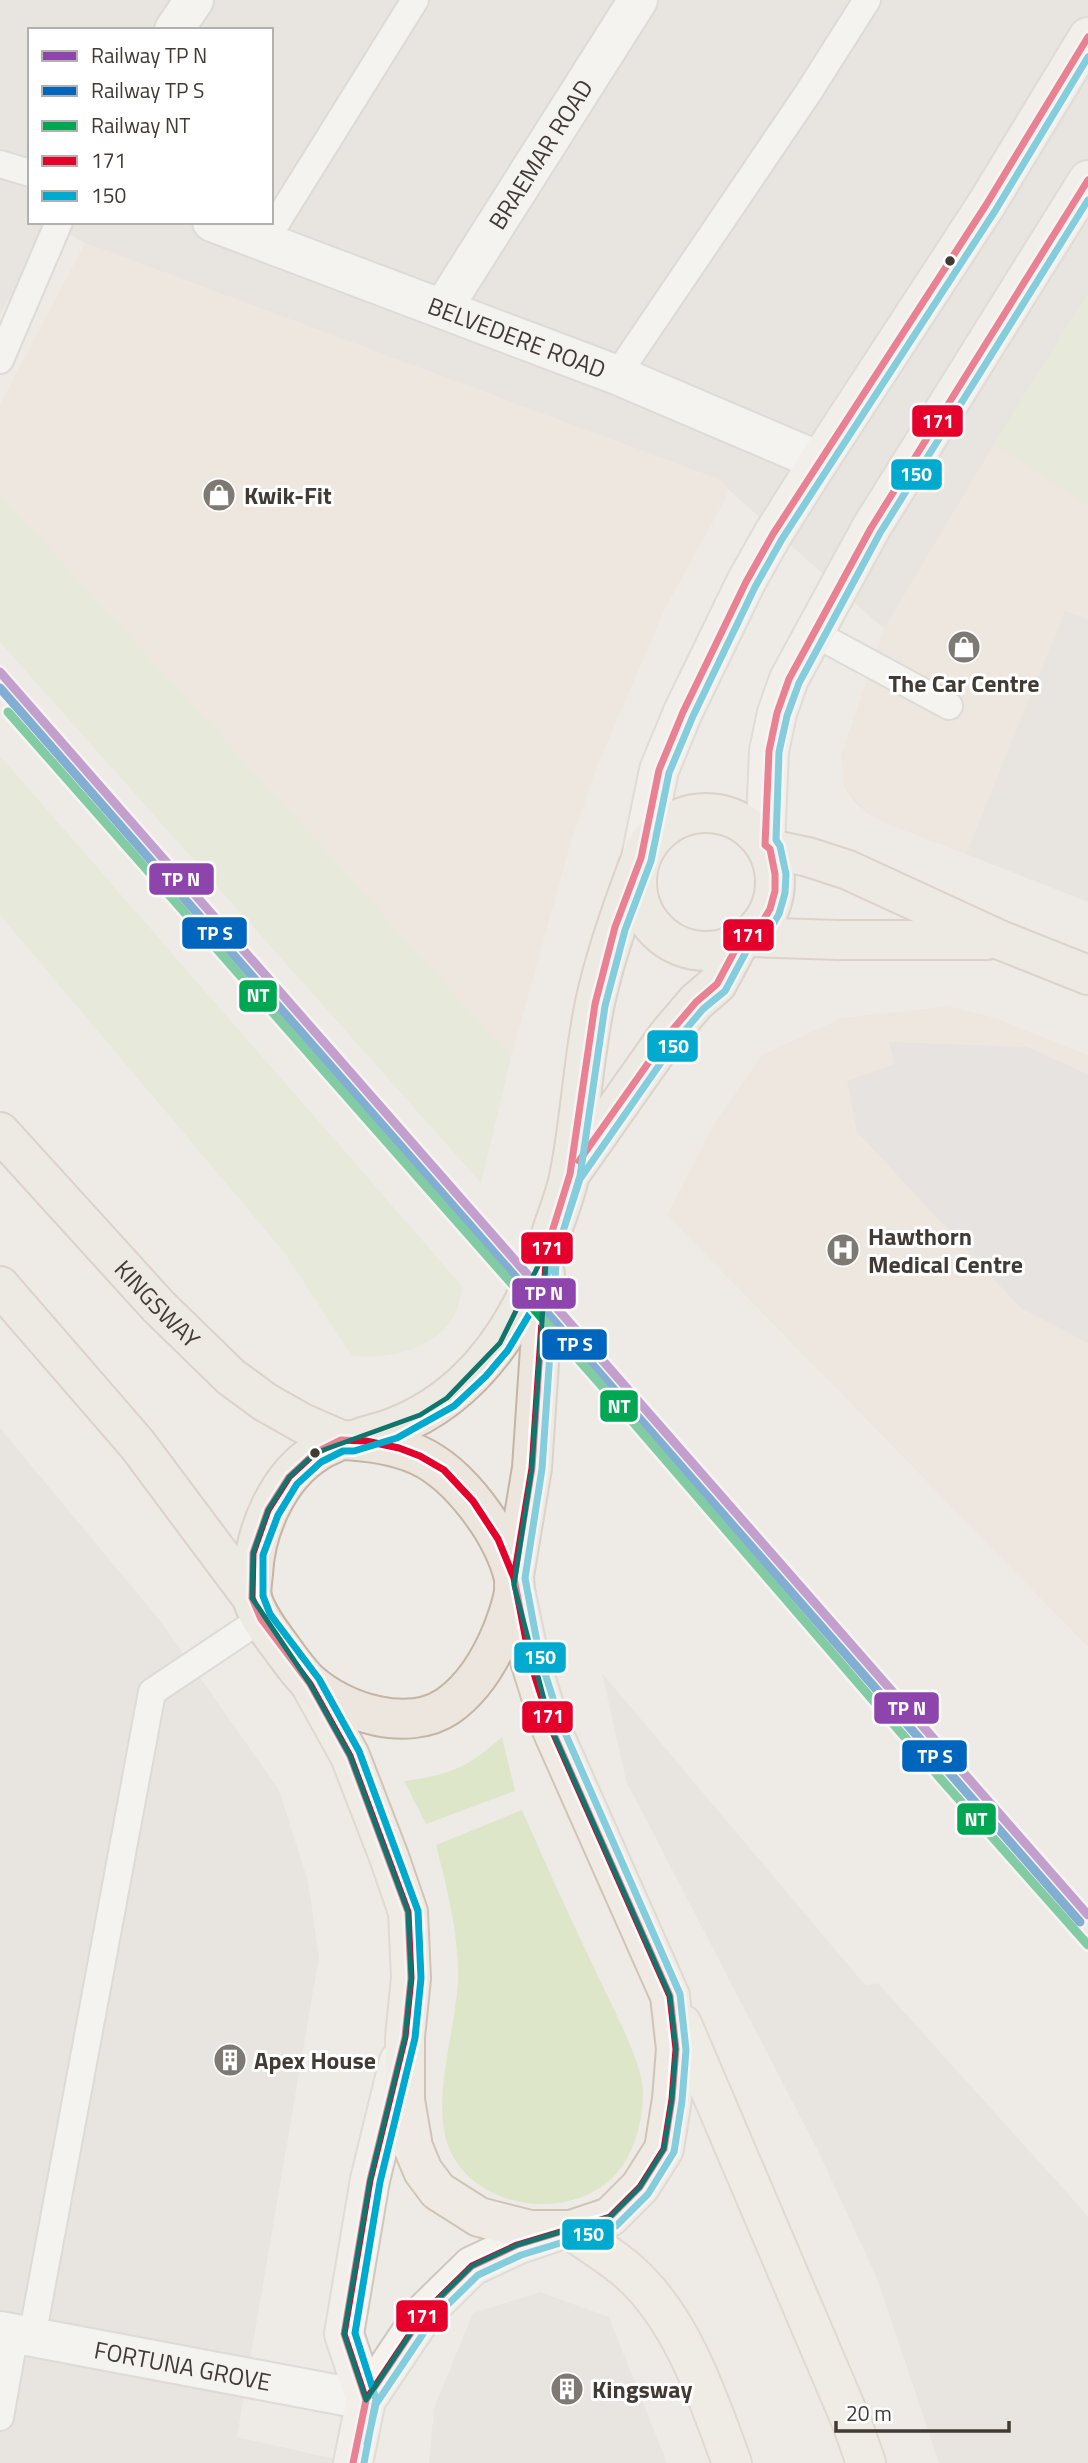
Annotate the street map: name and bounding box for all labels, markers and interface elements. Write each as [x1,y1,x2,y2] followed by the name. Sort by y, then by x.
[28,28,273,224] legend
[91,39,207,71] text: Railway TP N
[479,72,601,236] street label: BRAEMAR ROAD
[91,74,204,106] text: Railway TP S
[91,109,190,141] text: Railway NT
[91,144,126,176] text: 171
[91,179,126,211] text: 150
[943,254,957,268] unlabelled marker
[423,287,611,387] street label: BELVEDERE ROAD
[911,404,964,438] line badge: 171
[922,406,954,435] text: 171
[890,458,943,491] line badge: 150
[900,459,932,488] text: 150
[200,476,238,514] shop icon: Kwik-Fit
[244,477,332,513] place label: Kwik-Fit
[945,628,983,666] shop icon: The Car Centre
[888,665,1040,701] place label: The Car Centre
[148,862,215,896] line badge: TP N
[162,864,200,893] text: TP N
[181,916,248,950] line badge: TP S
[197,918,233,947] text: TP S
[722,918,775,952] line badge: 171
[732,920,764,949] text: 171
[238,979,278,1013] line badge: NT
[246,980,270,1009] text: NT
[646,1029,699,1063] line badge: 150
[657,1031,689,1060] text: 150
[868,1218,1023,1282] place label: Hawthorn Medical Centre
[520,1231,574,1265] line badge: 171
[824,1231,862,1269] hospital icon: Hawthorn Medical Centre
[531,1233,563,1262] text: 171
[106,1251,209,1356] street label: KINGSWAY
[511,1277,577,1310] line badge: TP N
[525,1278,563,1307] text: TP N
[541,1328,608,1361] line badge: TP S
[557,1329,593,1358] text: TP S
[599,1389,639,1423] line badge: NT
[607,1391,631,1420] text: NT
[308,1446,322,1460] unlabelled marker
[513,1641,567,1674] line badge: 150
[524,1642,556,1671] text: 150
[873,1691,940,1725] line badge: TP N
[888,1693,926,1722] text: TP N
[521,1700,574,1734] line badge: 171
[532,1701,564,1730] text: 171
[901,1739,968,1773] line badge: TP S
[917,1741,953,1770] text: TP S
[956,1802,997,1836] line badge: NT
[964,1804,988,1833] text: NT
[211,2041,249,2079] building icon: Apex House
[254,2042,376,2078] place label: Apex House
[561,2218,615,2251] line badge: 150
[572,2219,604,2248] text: 150
[395,2299,449,2333] line badge: 171
[406,2301,438,2330] text: 171
[91,2331,274,2400] street label: FORTUNA GROVE
[548,2370,586,2408] building icon: Kingsway
[592,2371,692,2407] place label: Kingsway
[836,2390,1009,2434] scale bar
[846,2397,892,2429] text: 20 m

